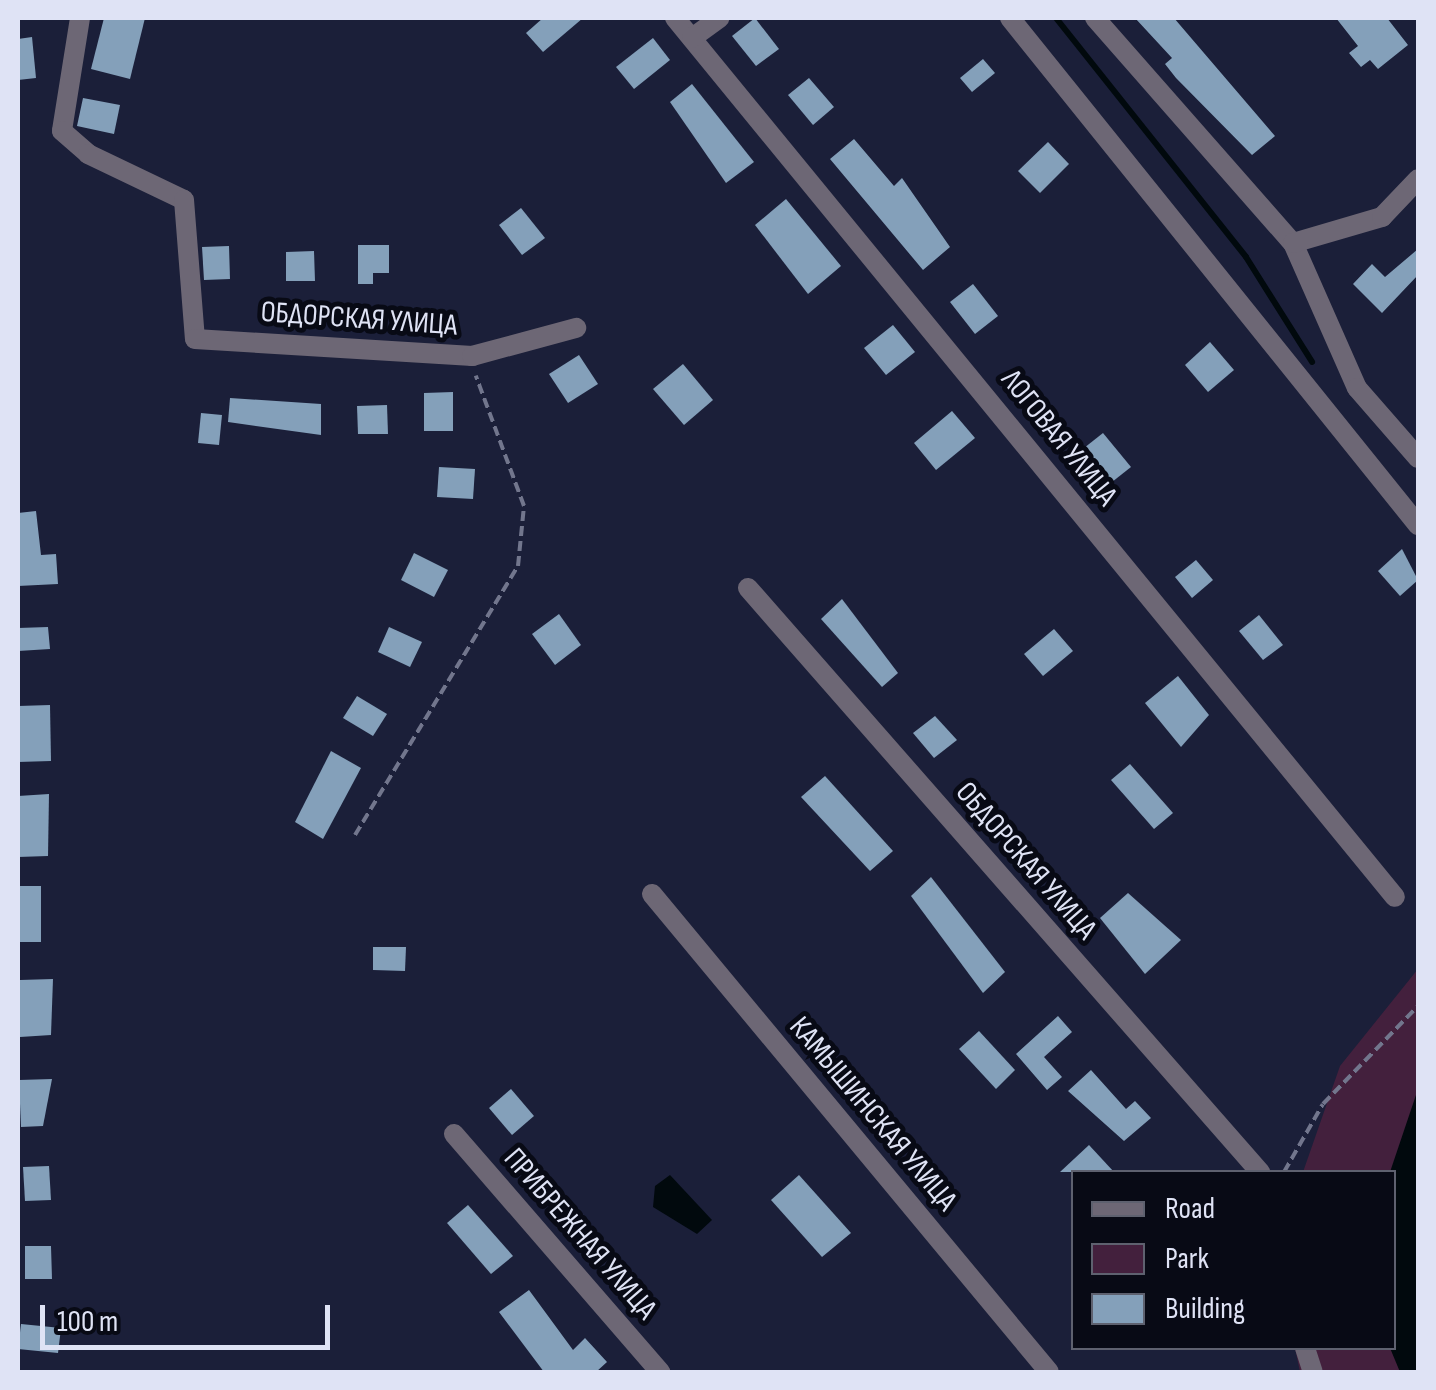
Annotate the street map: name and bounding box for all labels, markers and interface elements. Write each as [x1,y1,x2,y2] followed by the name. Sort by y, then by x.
[260,294,458,344] street label: ОБДОРСКАЯ УЛИЦА
[993,363,1125,513] street label: ЛОГОВАЯ УЛИЦА
[948,775,1104,947] street label: ОБДОРСКАЯ УЛИЦА
[782,1010,964,1218] street label: КАМЫШИНСКАЯ УЛИЦА
[496,1141,664,1327] street label: ПРИБРЕЖНАЯ УЛИЦА
[1071,1170,1396,1350] legend
[1165,1191,1215,1227] text: Road
[1165,1241,1209,1277] text: Park
[45,1285,335,1347] scale bar
[1165,1291,1245,1327] text: Building
[57,1304,118,1340] text: 100 m

